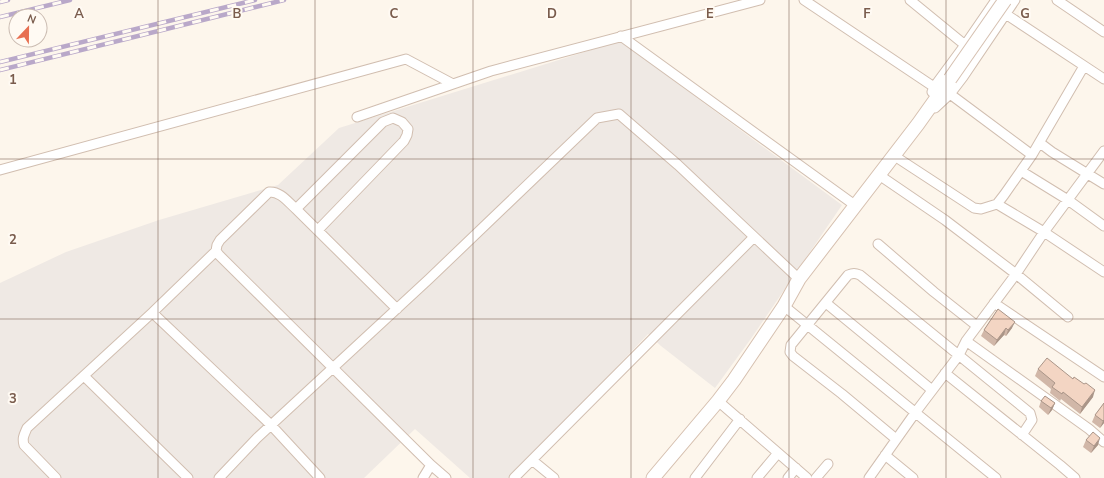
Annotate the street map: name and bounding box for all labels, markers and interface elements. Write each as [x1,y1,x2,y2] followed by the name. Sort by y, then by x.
[74,5,84,23] text: A
[233,5,242,23] text: B
[390,5,399,23] text: C
[547,5,557,23] text: D
[706,5,714,23] text: E
[863,5,871,23] text: F
[1020,5,1030,23] text: G
[8,8,48,48] north arrow
[25,11,38,28] text: N
[9,71,17,89] text: 1
[9,231,17,249] text: 2
[9,390,17,408] text: 3

